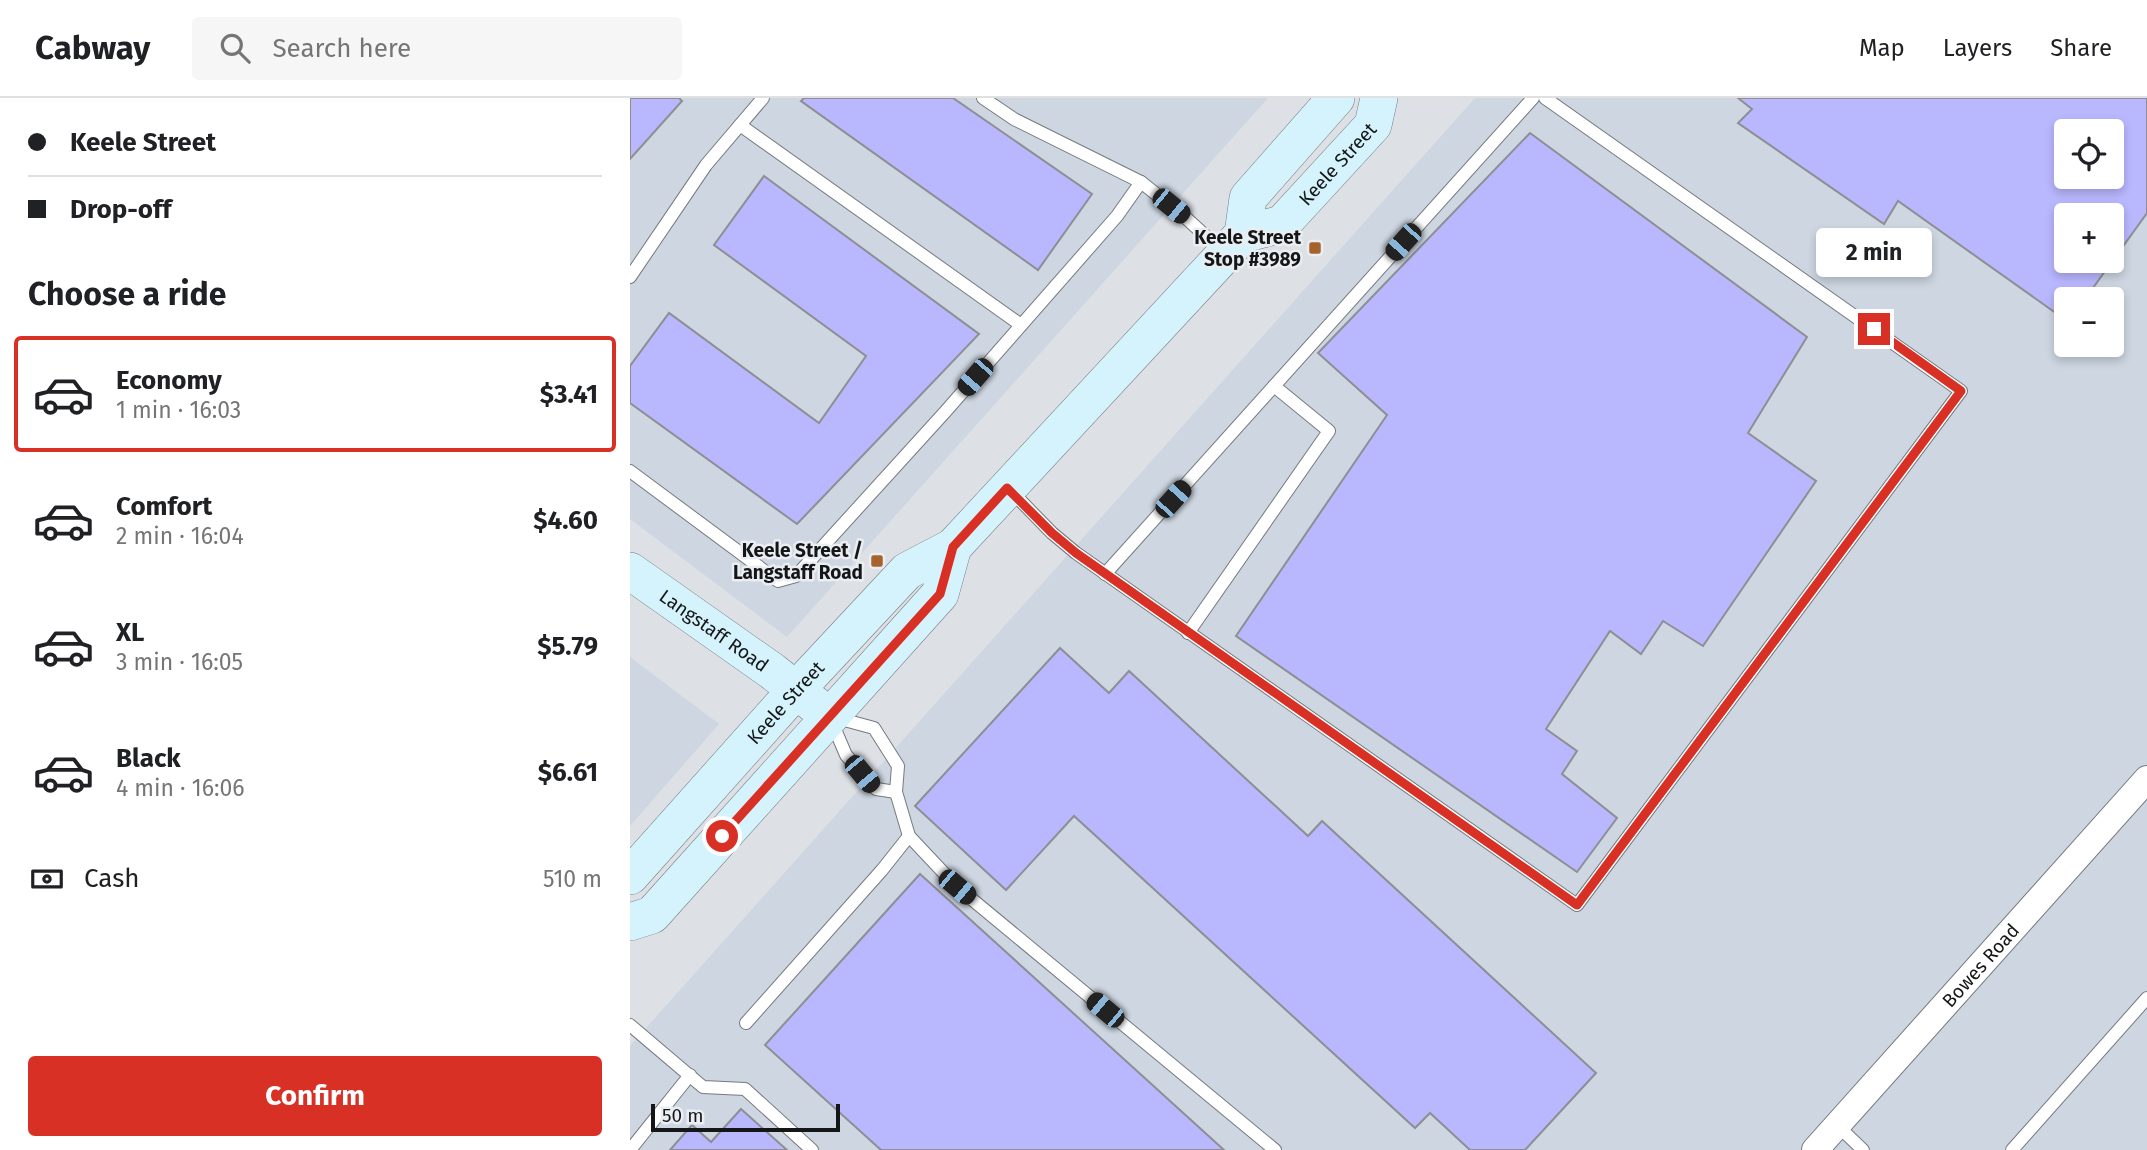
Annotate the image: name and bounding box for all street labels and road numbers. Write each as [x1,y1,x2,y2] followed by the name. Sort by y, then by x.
[1294,118,1381,210] street label: Keele Street
[655,584,773,677] street label: Langstaff Road
[742,656,829,749] street label: Keele Street
[1937,919,2024,1012] street label: Bowes Road

